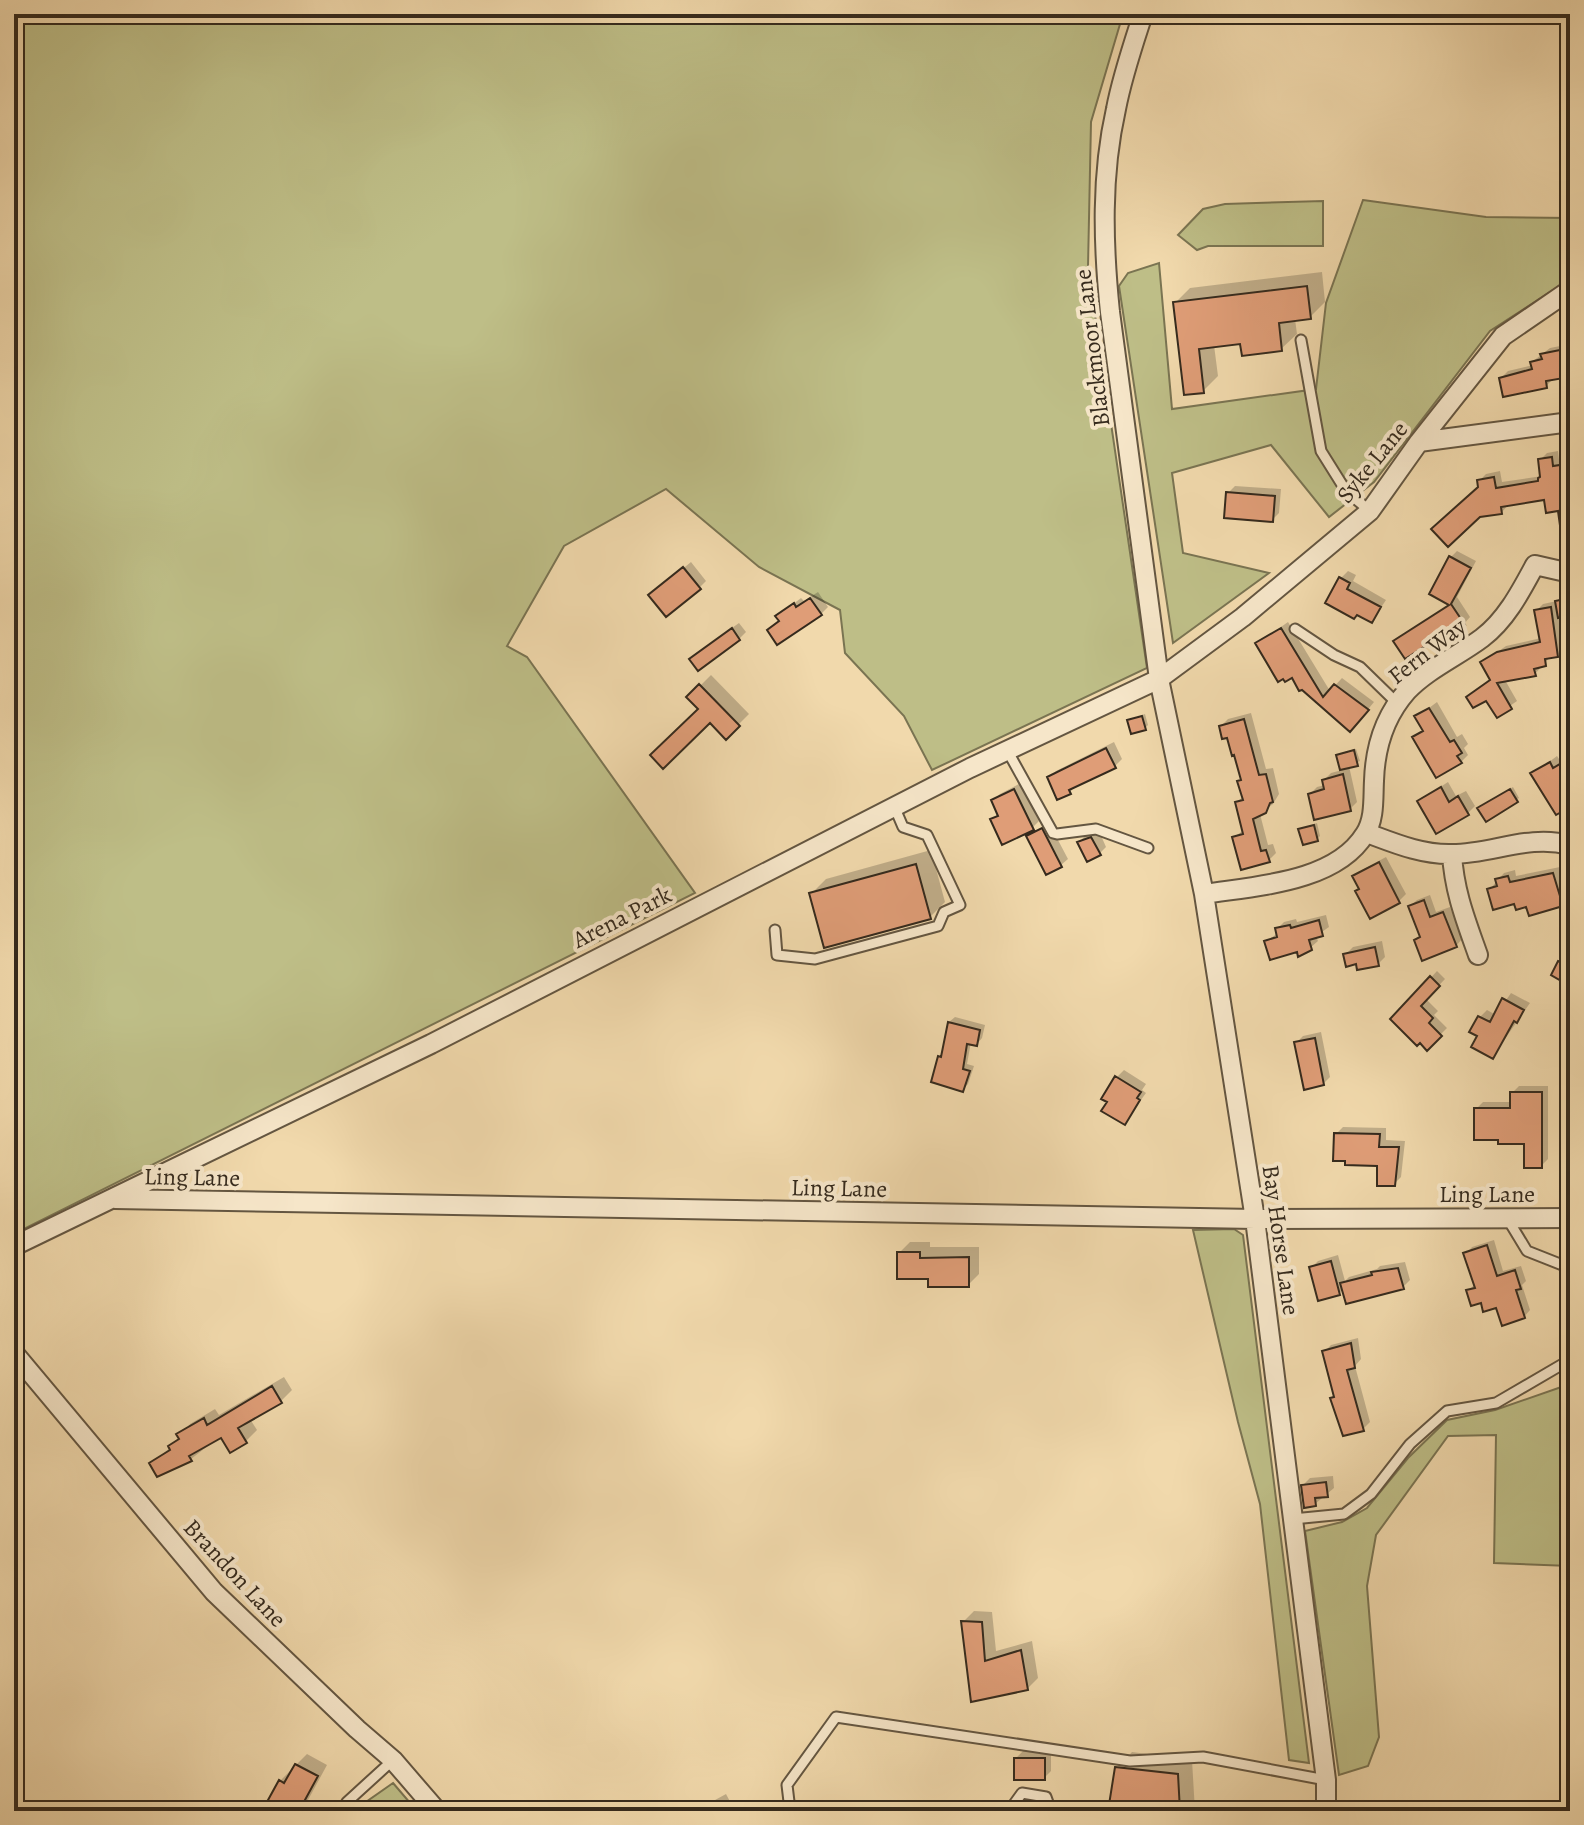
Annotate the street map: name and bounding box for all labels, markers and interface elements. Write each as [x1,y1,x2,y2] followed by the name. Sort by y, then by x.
[1066,267,1118,429] street label: Blackmoor Lane
[1329,414,1415,510] street label: Syke Lane
[1381,610,1473,692] street label: Fern Way
[566,878,677,956] street label: Arena Park
[144,1160,240,1194] street label: Ling Lane
[1255,1163,1307,1317] street label: Bay Horse Lane
[791,1171,887,1205] street label: Ling Lane
[1439,1178,1535,1210] street label: Ling Lane
[176,1512,294,1634] street label: Brandon Lane

